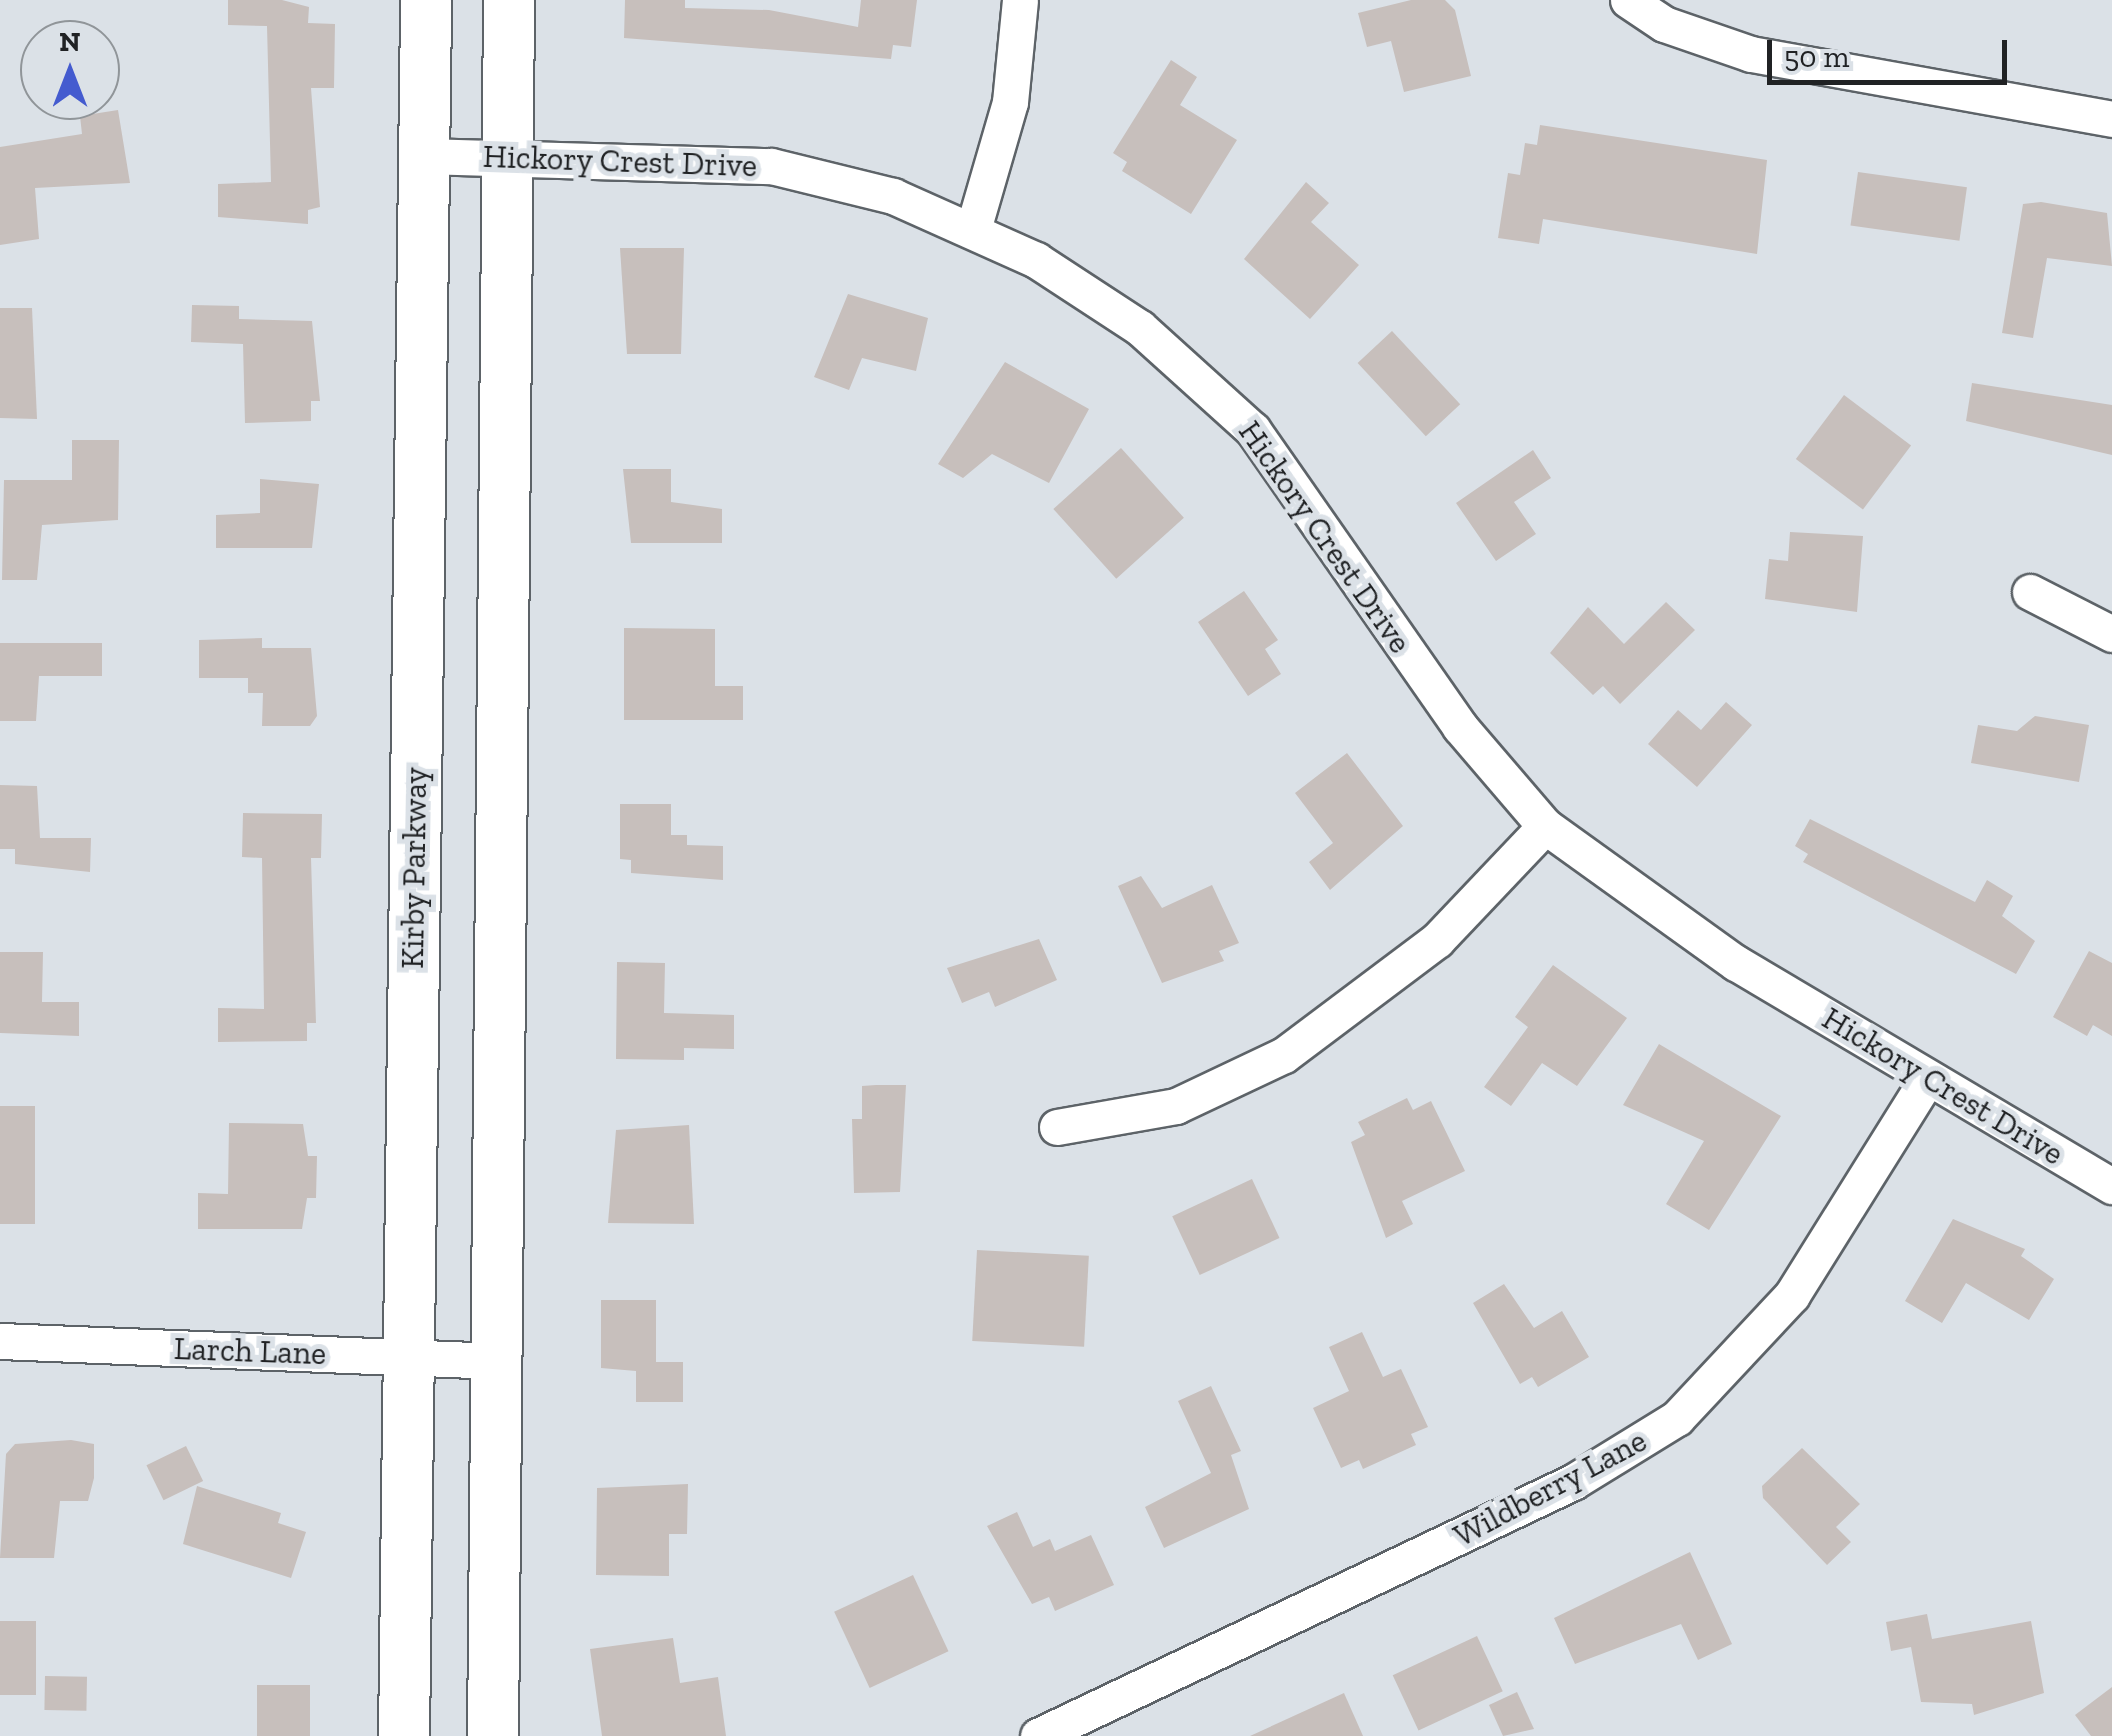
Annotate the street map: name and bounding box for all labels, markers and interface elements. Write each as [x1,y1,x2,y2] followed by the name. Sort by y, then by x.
[20,20,120,120] north arrow
[1772,20,2012,82] scale bar
[59,25,81,58] text: N
[1784,39,1849,75] text: 50 m
[482,137,758,185] street label: Hickory Crest Drive
[1230,413,1420,661] street label: Hickory Crest Drive
[393,767,435,969] street label: Kirby Parkway
[1815,999,2071,1173] street label: Hickory Crest Drive
[173,1329,327,1373] street label: Larch Lane
[1447,1421,1653,1555] street label: Wildberry Lane

